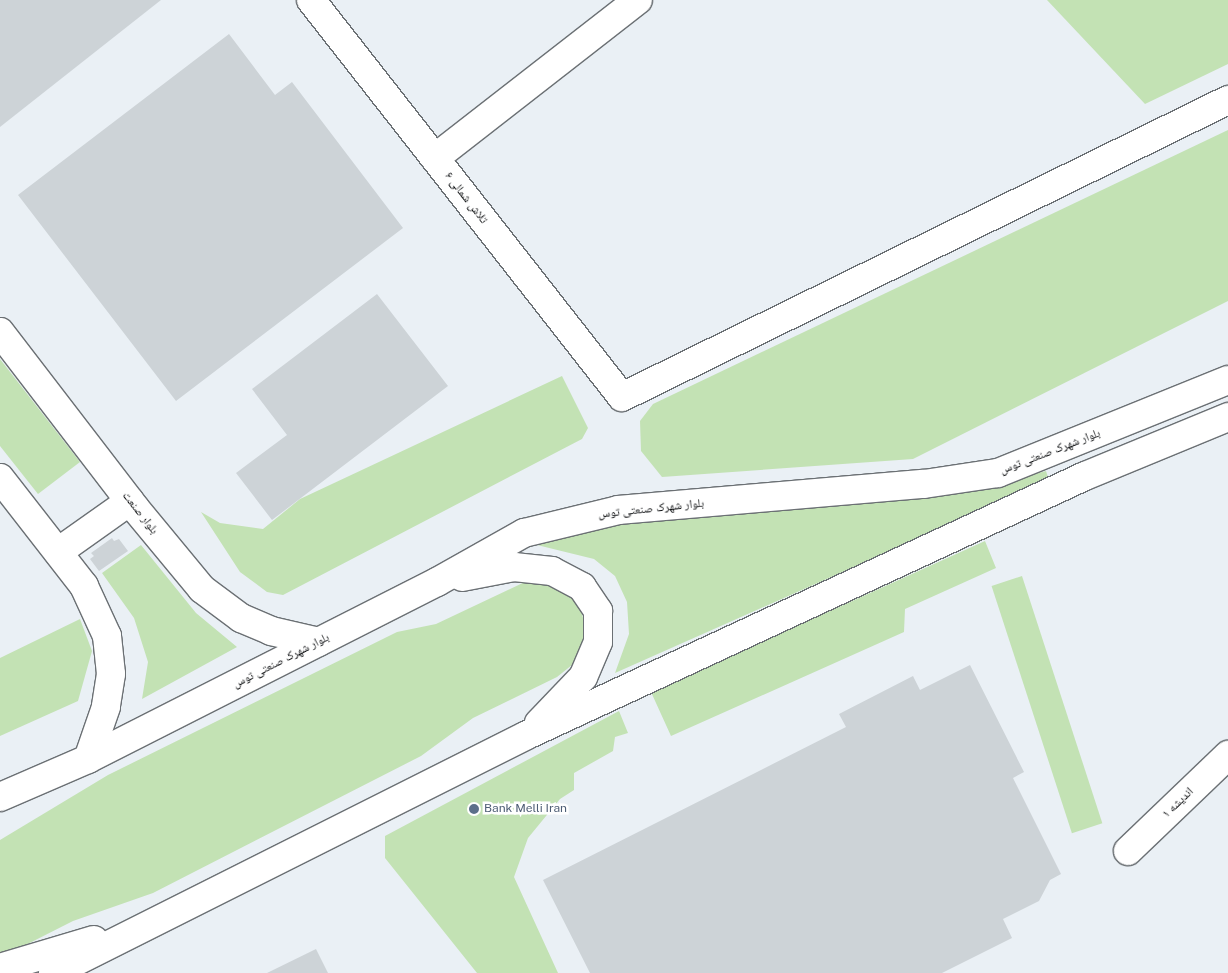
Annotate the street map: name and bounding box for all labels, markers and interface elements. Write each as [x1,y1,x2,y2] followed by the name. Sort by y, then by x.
[441,169,491,227] street label: تلاش شمالی ۶
[998,426,1102,478] street label: بلوار شهرک صنعتی توس
[119,489,161,537] street label: بلوار صنعت
[597,496,705,522] street label: بلوار شهرک صنعتی توس
[230,630,332,692] street label: بلوار شهرک صنعتی توس
[1159,785,1197,821] street label: اندیشه ۱
[484,802,567,816] place label: Bank Melli Iran
[468,803,480,815] marker: Bank Melli Iran

